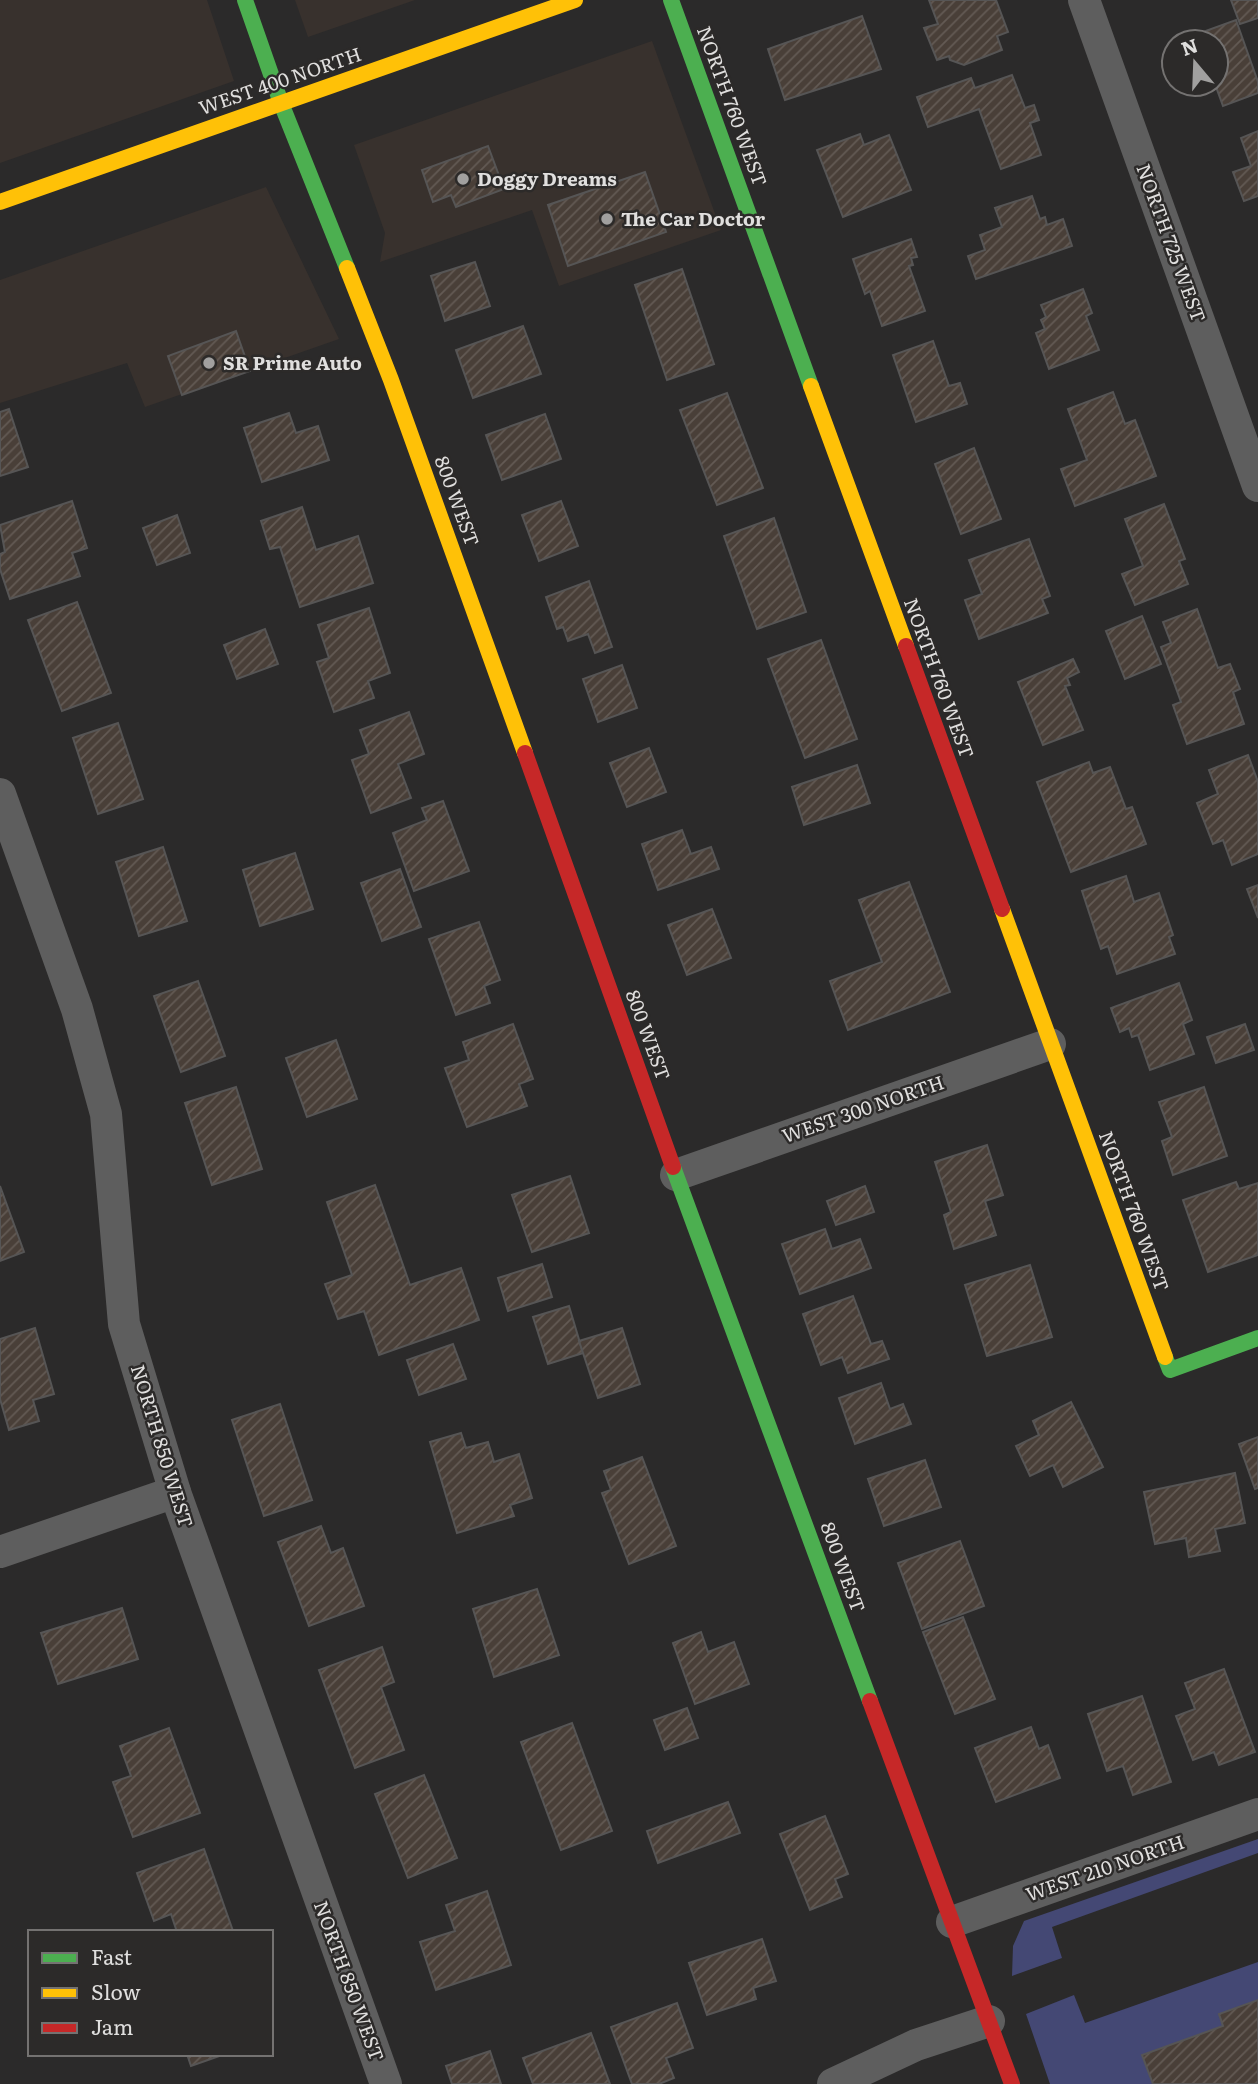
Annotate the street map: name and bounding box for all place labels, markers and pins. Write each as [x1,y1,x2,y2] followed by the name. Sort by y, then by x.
[477,164,617,192] place label: Doggy Dreams
[455,171,471,187] marker: Doggy Dreams
[621,204,766,232] place label: The Car Doctor
[599,211,615,227] marker: The Car Doctor
[223,348,362,376] place label: SR Prime Auto
[201,355,217,371] marker: SR Prime Auto

